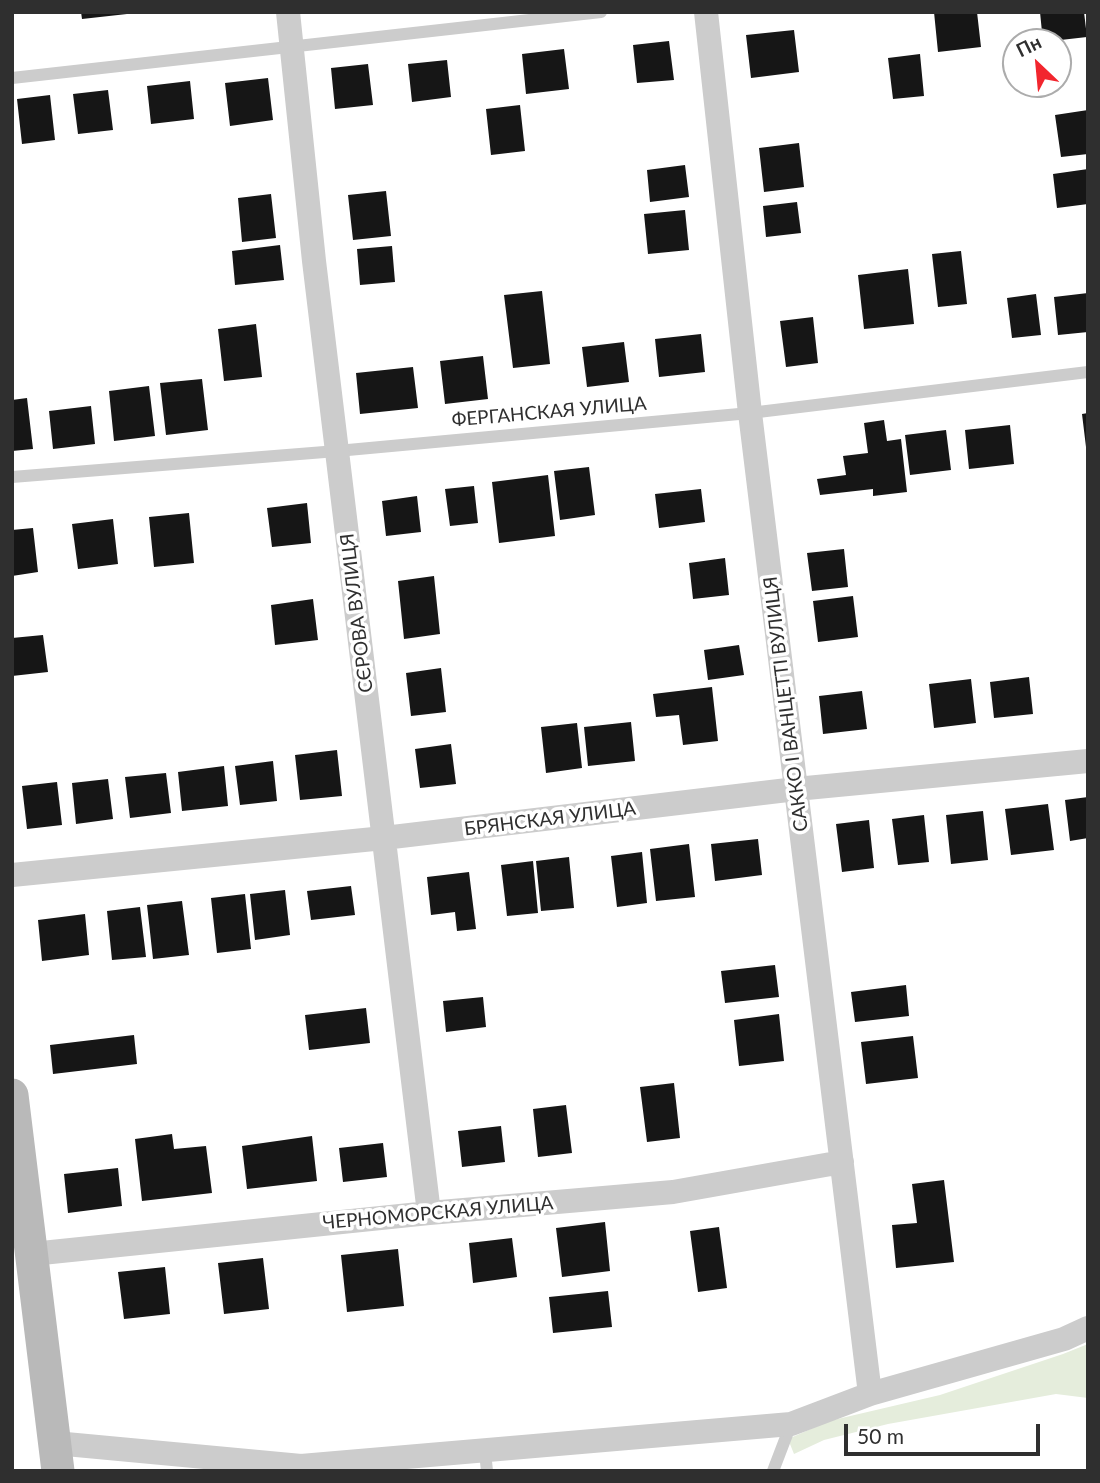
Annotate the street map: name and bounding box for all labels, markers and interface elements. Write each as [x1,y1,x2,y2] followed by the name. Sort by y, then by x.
[1002,28,1072,98] north arrow
[1012,30,1045,61] text: Пн
[451,392,647,432] street label: ФЕРГАНСКАЯ УЛИЦА
[336,532,378,694] street label: СЄРОВА ВУЛИЦЯ
[759,575,813,833] street label: САККО І ВАНЦЕТТІ ВУЛИЦЯ
[463,797,637,841] street label: БРЯНСКАЯ УЛИЦА
[322,1192,554,1234] street label: ЧЕРНОМОРСКАЯ УЛИЦА
[848,1410,1044,1454] scale bar
[857,1423,904,1448] text: 50 m

